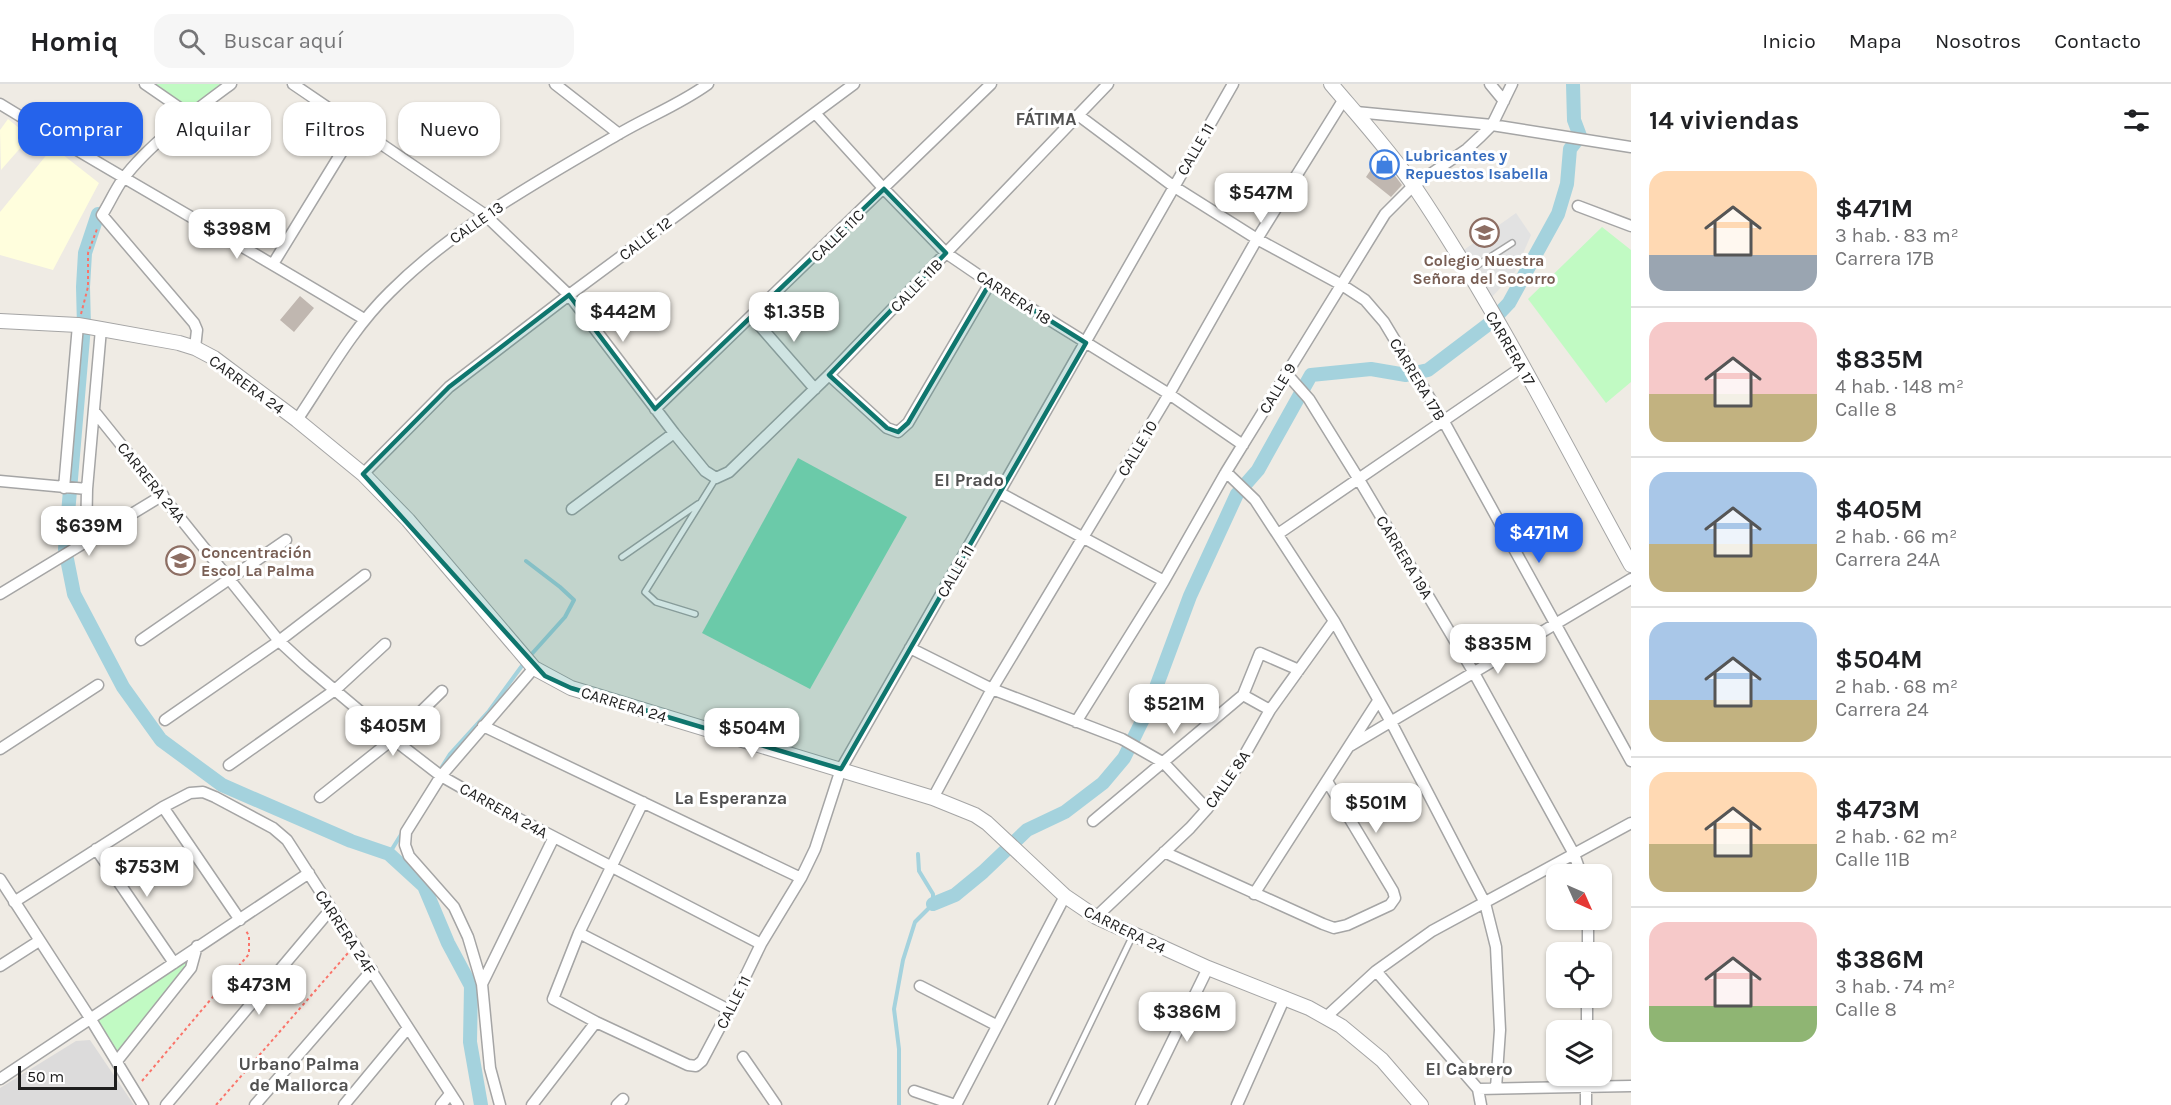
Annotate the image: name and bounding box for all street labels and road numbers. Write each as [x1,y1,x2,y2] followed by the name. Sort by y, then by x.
[1173,120,1218,179] street label: CALLE 11
[446,197,507,248] street label: CALLE 13
[807,205,868,266] street label: CALLE 11C
[615,212,676,264] street label: CALLE 12
[886,255,947,316] street label: CALLE 11B
[973,266,1055,329] street label: CARRERA 18
[1482,307,1540,389] street label: CARRERA 17
[1385,334,1450,424] street label: CARRERA 17B
[205,351,288,418] street label: CARRERA 24
[1255,359,1300,417] street label: CALLE 9
[1113,417,1161,480] street label: CALLE 10
[113,438,190,526] street label: CARRERA 24A
[1372,512,1437,603] street label: CARRERA 19A
[933,542,978,601] street label: CALLE 11
[579,682,669,727] street label: CARRERA 24
[1201,747,1254,812] street label: CALLE 8A
[456,778,551,842] street label: CARRERA 24A
[311,886,380,978] street label: CARRERA 24F
[1081,901,1169,957] street label: CARRERA 24
[712,972,755,1032] street label: CALLE 11

